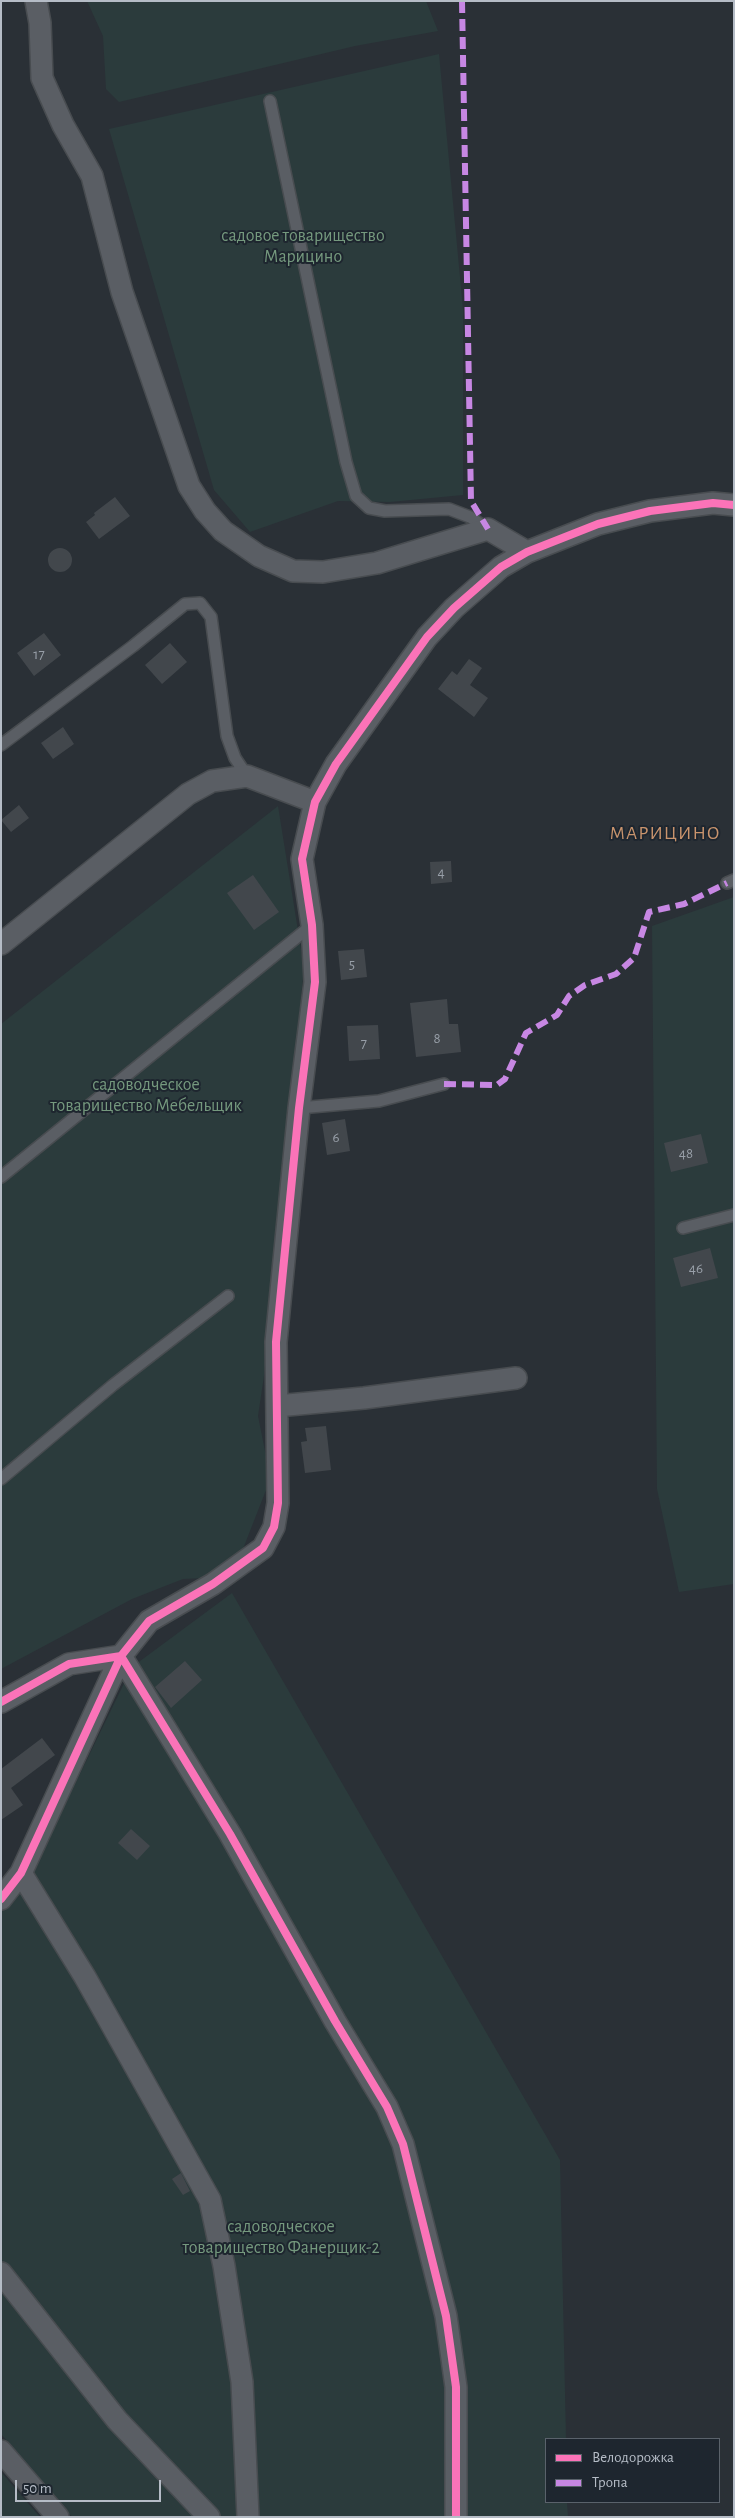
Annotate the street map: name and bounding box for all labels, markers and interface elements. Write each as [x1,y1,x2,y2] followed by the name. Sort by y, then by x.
[221,225,385,268] park label: садовое товарищество Марицино
[33,645,45,663] house number: 17
[608,822,722,844] district label: МАРИЦИНО
[437,863,445,881] house number: 4
[349,955,355,973] house number: 5
[433,1029,441,1047] house number: 8
[361,1034,367,1052] house number: 7
[50,1074,242,1116] park label: садоводческое товарищество Мебельщик
[332,1128,340,1146] house number: 6
[679,1144,693,1162] house number: 48
[689,1259,703,1277] house number: 46
[182,2216,380,2258] park label: садоводческое товарищество Фанерщик-2
[545,2438,720,2503] legend
[592,2450,674,2465] text: Велодорожка
[18,2470,164,2502] scale bar
[592,2475,628,2490] text: Тропа
[23,2481,52,2496] text: 50 m

